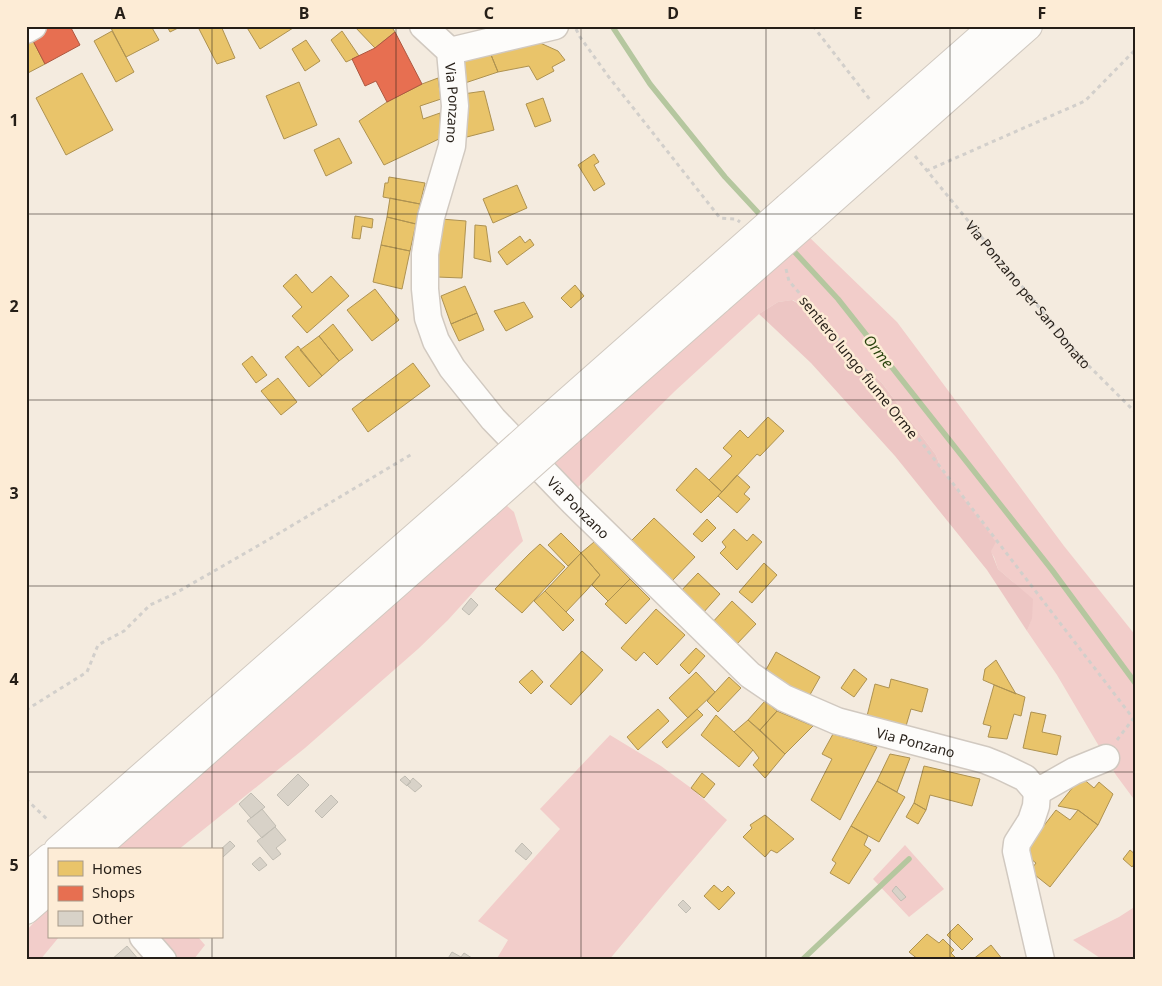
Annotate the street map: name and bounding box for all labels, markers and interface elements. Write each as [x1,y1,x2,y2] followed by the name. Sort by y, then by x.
[114,2,126,24] text: A
[299,2,309,24] text: B
[484,2,494,24] text: C
[667,2,679,24] text: D
[854,2,863,24] text: E
[1038,2,1046,24] text: F
[442,62,465,144] street label: Via Ponzano
[9,109,19,131] text: 1
[962,216,1096,373] street label: Via Ponzano per San Donato
[795,292,923,442] street label: sentiero lungo fiume Orme
[9,295,19,317] text: 2
[860,330,899,372] water label: Orme
[544,472,614,542] street label: Via Ponzano
[9,482,19,504] text: 3
[9,668,19,690] text: 4
[874,722,957,761] street label: Via Ponzano
[48,848,222,938] legend
[9,854,19,876] text: 5
[92,858,142,878] text: Homes
[92,882,135,902] text: Shops
[92,908,133,928] text: Other

